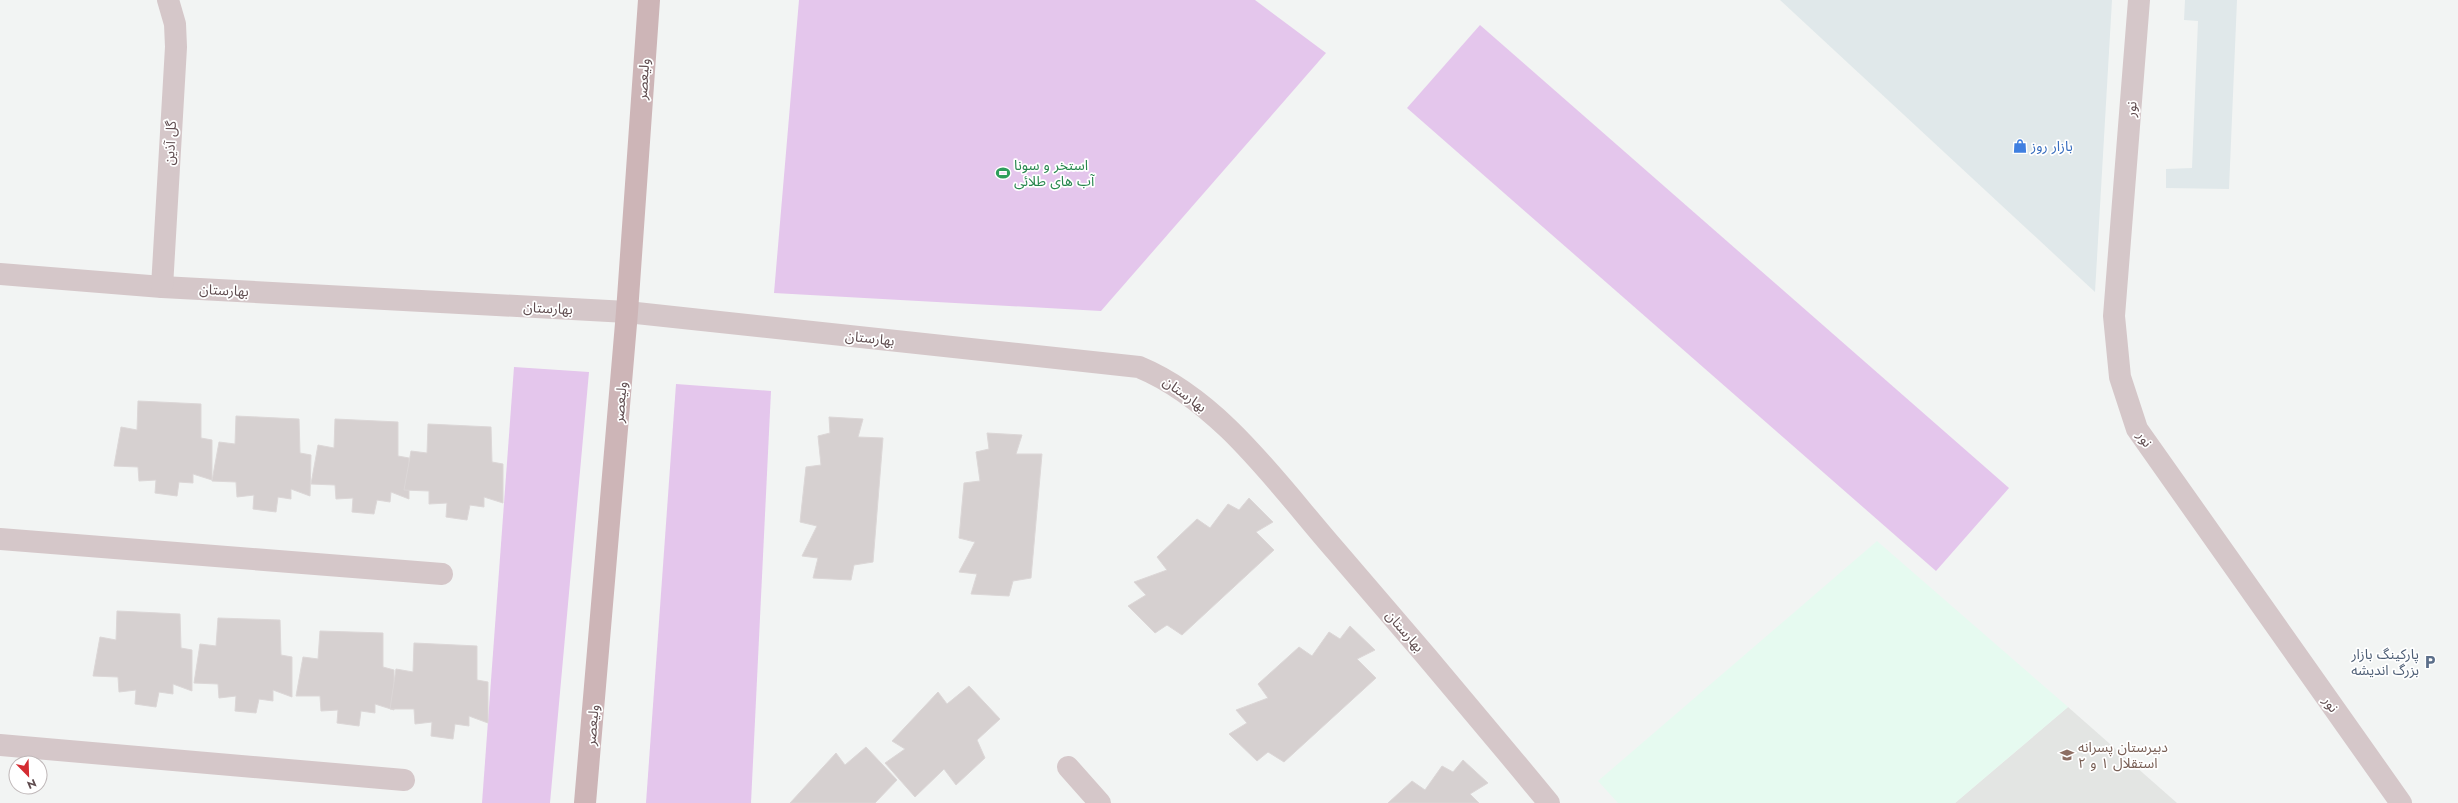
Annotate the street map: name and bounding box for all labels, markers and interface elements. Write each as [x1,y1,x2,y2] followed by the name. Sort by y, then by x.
[632,58,654,101] street label: ولیعصر
[2120,100,2142,119] street label: نور
[159,120,181,166] street label: گل آذین
[2030,136,2073,156] place label: بازار روز
[2012,138,2028,154] shop icon: بازار روز
[1014,155,1095,191] place label: استخر و سونا آب های طلائی
[995,165,1011,181] sports icon: استخر و سونا آب های طلائی
[199,279,249,301] street label: بهارستان
[523,297,573,319] street label: بهارستان
[844,325,896,351] street label: بهارستان
[1159,371,1211,417] street label: بهارستان
[608,381,632,424] street label: ولیعصر
[2132,426,2158,451] street label: نور
[1381,606,1429,656] street label: بهارستان
[2350,644,2419,680] place label: پارکینگ بازار بزرگ اندیشه
[2422,654,2438,670] parking icon: پارکینگ بازار بزرگ اندیشه
[2318,691,2344,716] street label: نور
[580,704,604,747] street label: ولیعصر
[2078,737,2168,773] place label: دبیرستان پسرانه استقلال ۱ و ۲
[2059,747,2075,763] school or university icon: دبیرستان پسرانه استقلال ۱ و ۲
[8,755,48,795] north arrow
[25,775,39,793] text: N

